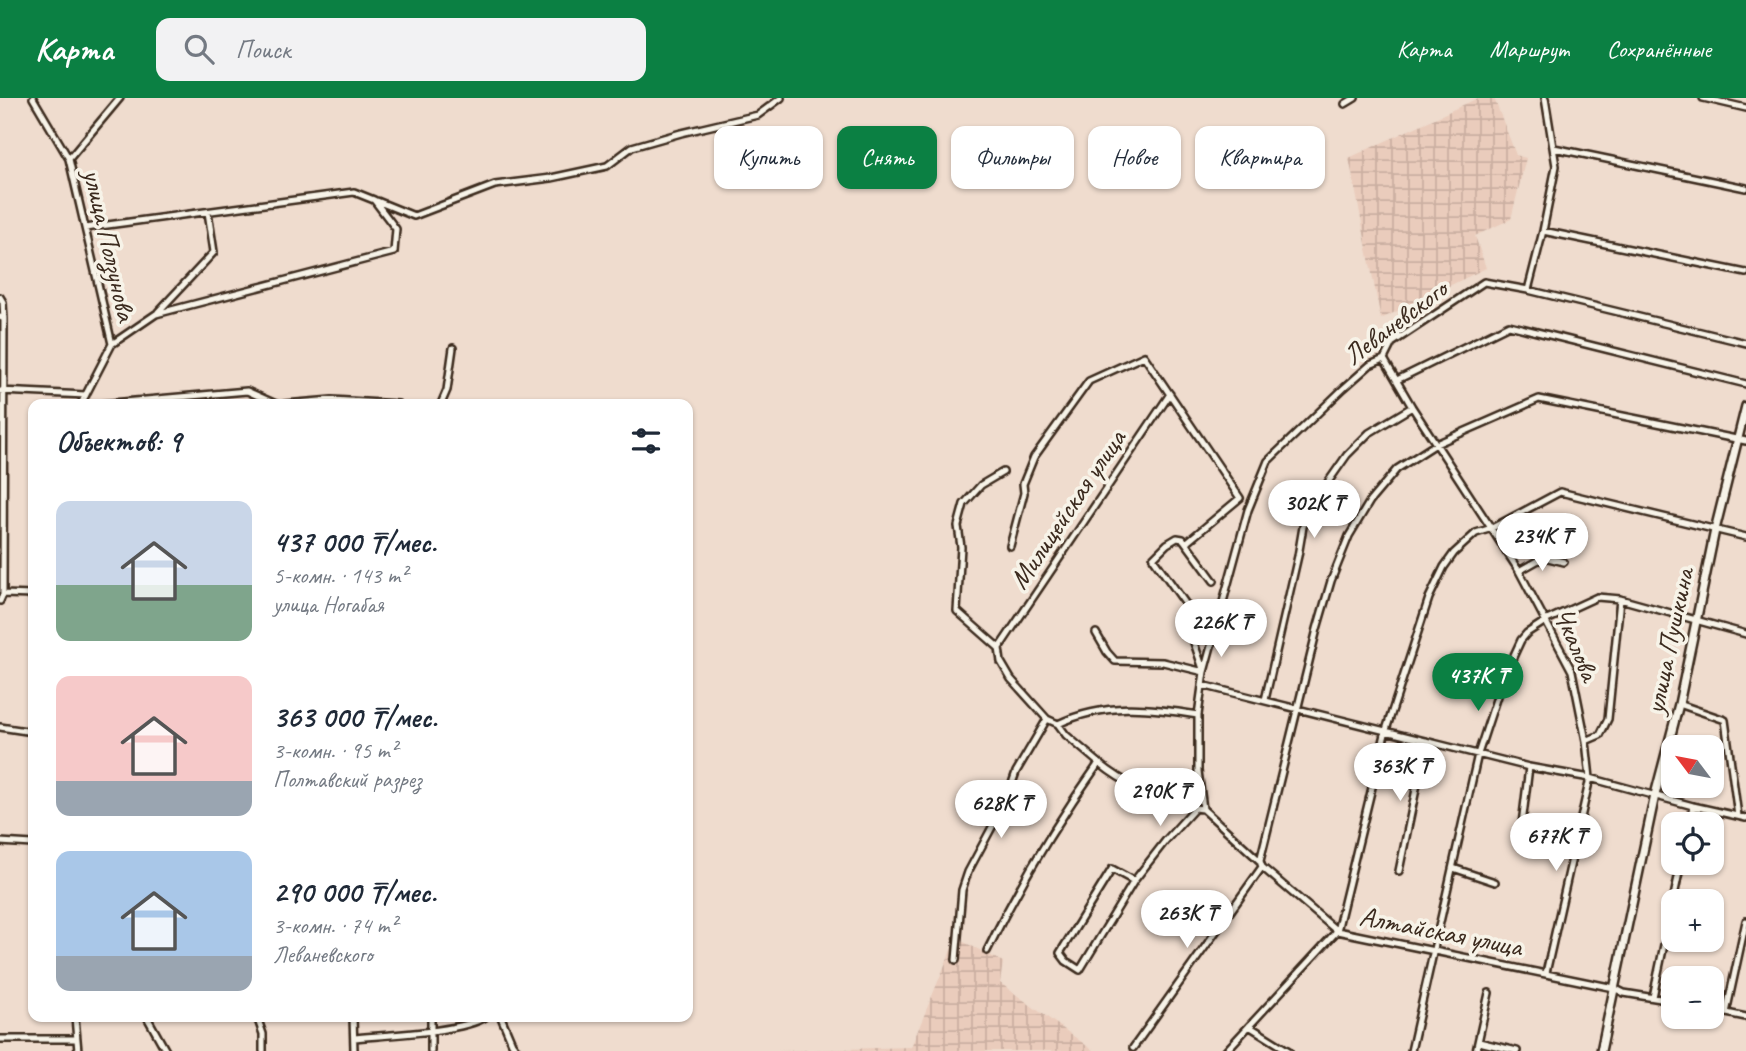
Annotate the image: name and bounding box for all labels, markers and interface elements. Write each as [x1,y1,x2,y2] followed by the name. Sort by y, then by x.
[156,18,646,81] search box
[35,28,114,70] text: Карта
[180,30,218,68] icon: search
[236,33,290,66] text: Поиск
[1397,34,1452,64] text: Карта
[1490,34,1569,64] text: Маршрут
[1607,34,1711,64] text: Сохранённые
[714,126,823,189] chip: Купить
[837,126,937,189] chip: Снять
[951,126,1074,189] chip: Фильтры
[1088,126,1181,189] chip: Новое
[1195,126,1325,189] chip: Квартира
[74,164,145,326] street label: улица Ползунова
[1336,270,1456,372] street label: Леваневского
[1001,421,1134,595] street label: Милицейская улица
[56,422,181,460] text: Объектов: 9
[627,422,665,460] icon: filters
[1257,480,1371,540] pin: 302K ₸
[1284,488,1344,517] text: 302K ₸
[1485,514,1599,573] pin: 234K ₸
[1512,521,1572,550] text: 234K ₸
[273,523,437,561] text: 437 000 ₸/мес.
[112,529,196,613] icon: home
[273,561,407,590] text: 5-комн. · 143 m²
[1636,563,1702,719] street label: улица Пушкина
[273,590,384,619] text: улица Ногабая
[1164,600,1278,659] pin: 226K ₸
[1546,602,1609,688] street label: Чкалова
[1191,607,1251,636] text: 226K ₸
[1421,654,1535,713] pin: 437K ₸
[1448,661,1508,690] text: 437K ₸
[273,698,437,736] text: 363 000 ₸/мес.
[112,704,196,788] icon: home
[1661,735,1724,798] north arrow
[1661,735,1724,1029] map controls
[273,736,397,765] text: 3-комн. · 95 m²
[1343,744,1457,803] pin: 363K ₸
[1370,751,1430,780] text: 363K ₸
[273,765,421,794] text: Полтавский разрез
[1103,768,1217,828] pin: 290K ₸
[1130,776,1190,805] text: 290K ₸
[944,780,1058,840] pin: 628K ₸
[971,788,1031,817] text: 628K ₸
[1661,812,1724,875] button: locate
[1499,814,1613,873] pin: 677K ₸
[1526,821,1586,850] text: 677K ₸
[273,873,436,911] text: 290 000 ₸/мес.
[112,879,196,963] icon: home
[1661,889,1724,952] button: +
[1130,890,1244,950] pin: 263K ₸
[1157,898,1217,927] text: 263K ₸
[1357,898,1527,964] street label: Алтайская улица
[273,911,397,940] text: 3-комн. · 74 m²
[273,940,373,969] text: Леваневского
[1661,966,1724,1029] button: −

